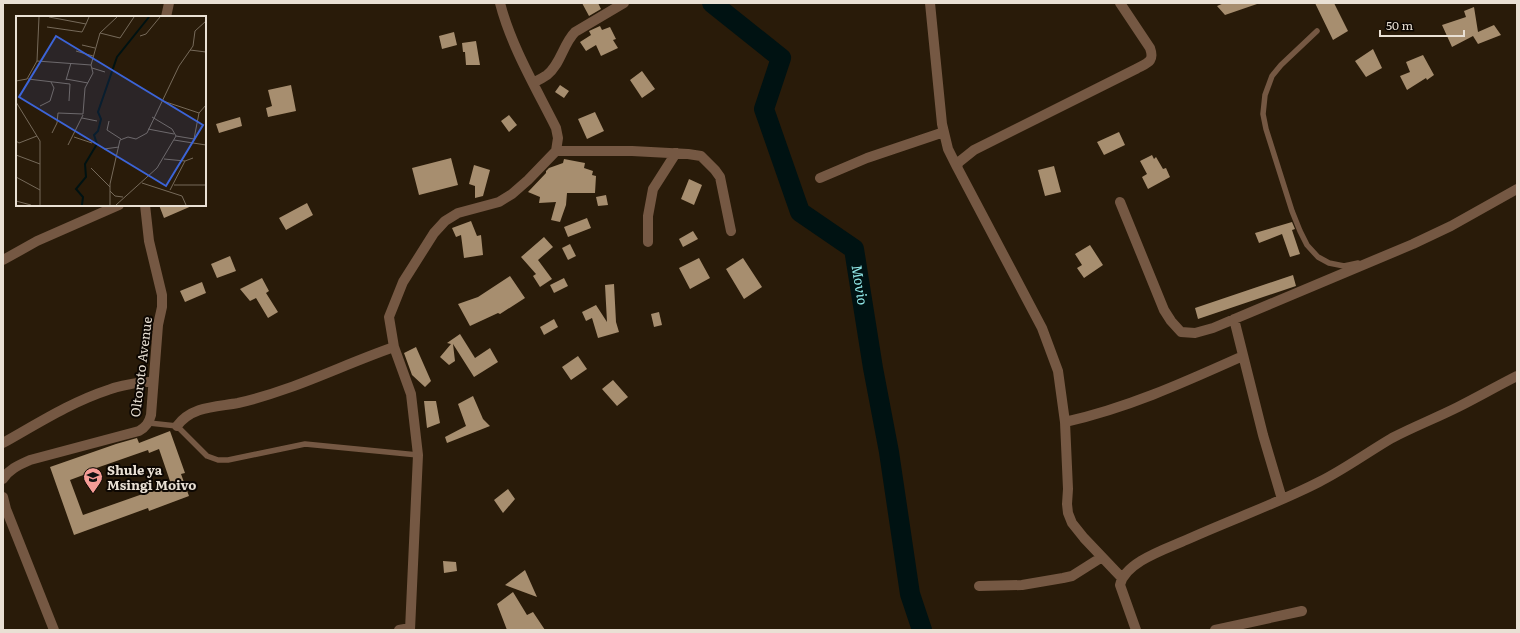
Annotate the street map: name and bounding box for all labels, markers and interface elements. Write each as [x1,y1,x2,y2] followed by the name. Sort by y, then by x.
[1380,12,1464,38] scale bar
[16,16,206,206] inset map
[1386,16,1413,34] text: 50 m
[848,263,874,306] water label: Movio
[125,315,156,418] street label: Oltoroto Avenue
[107,460,196,494] place label: Shule ya Msingi Moivo
[82,466,104,494] school or university icon: Shule ya Msingi Moivo

